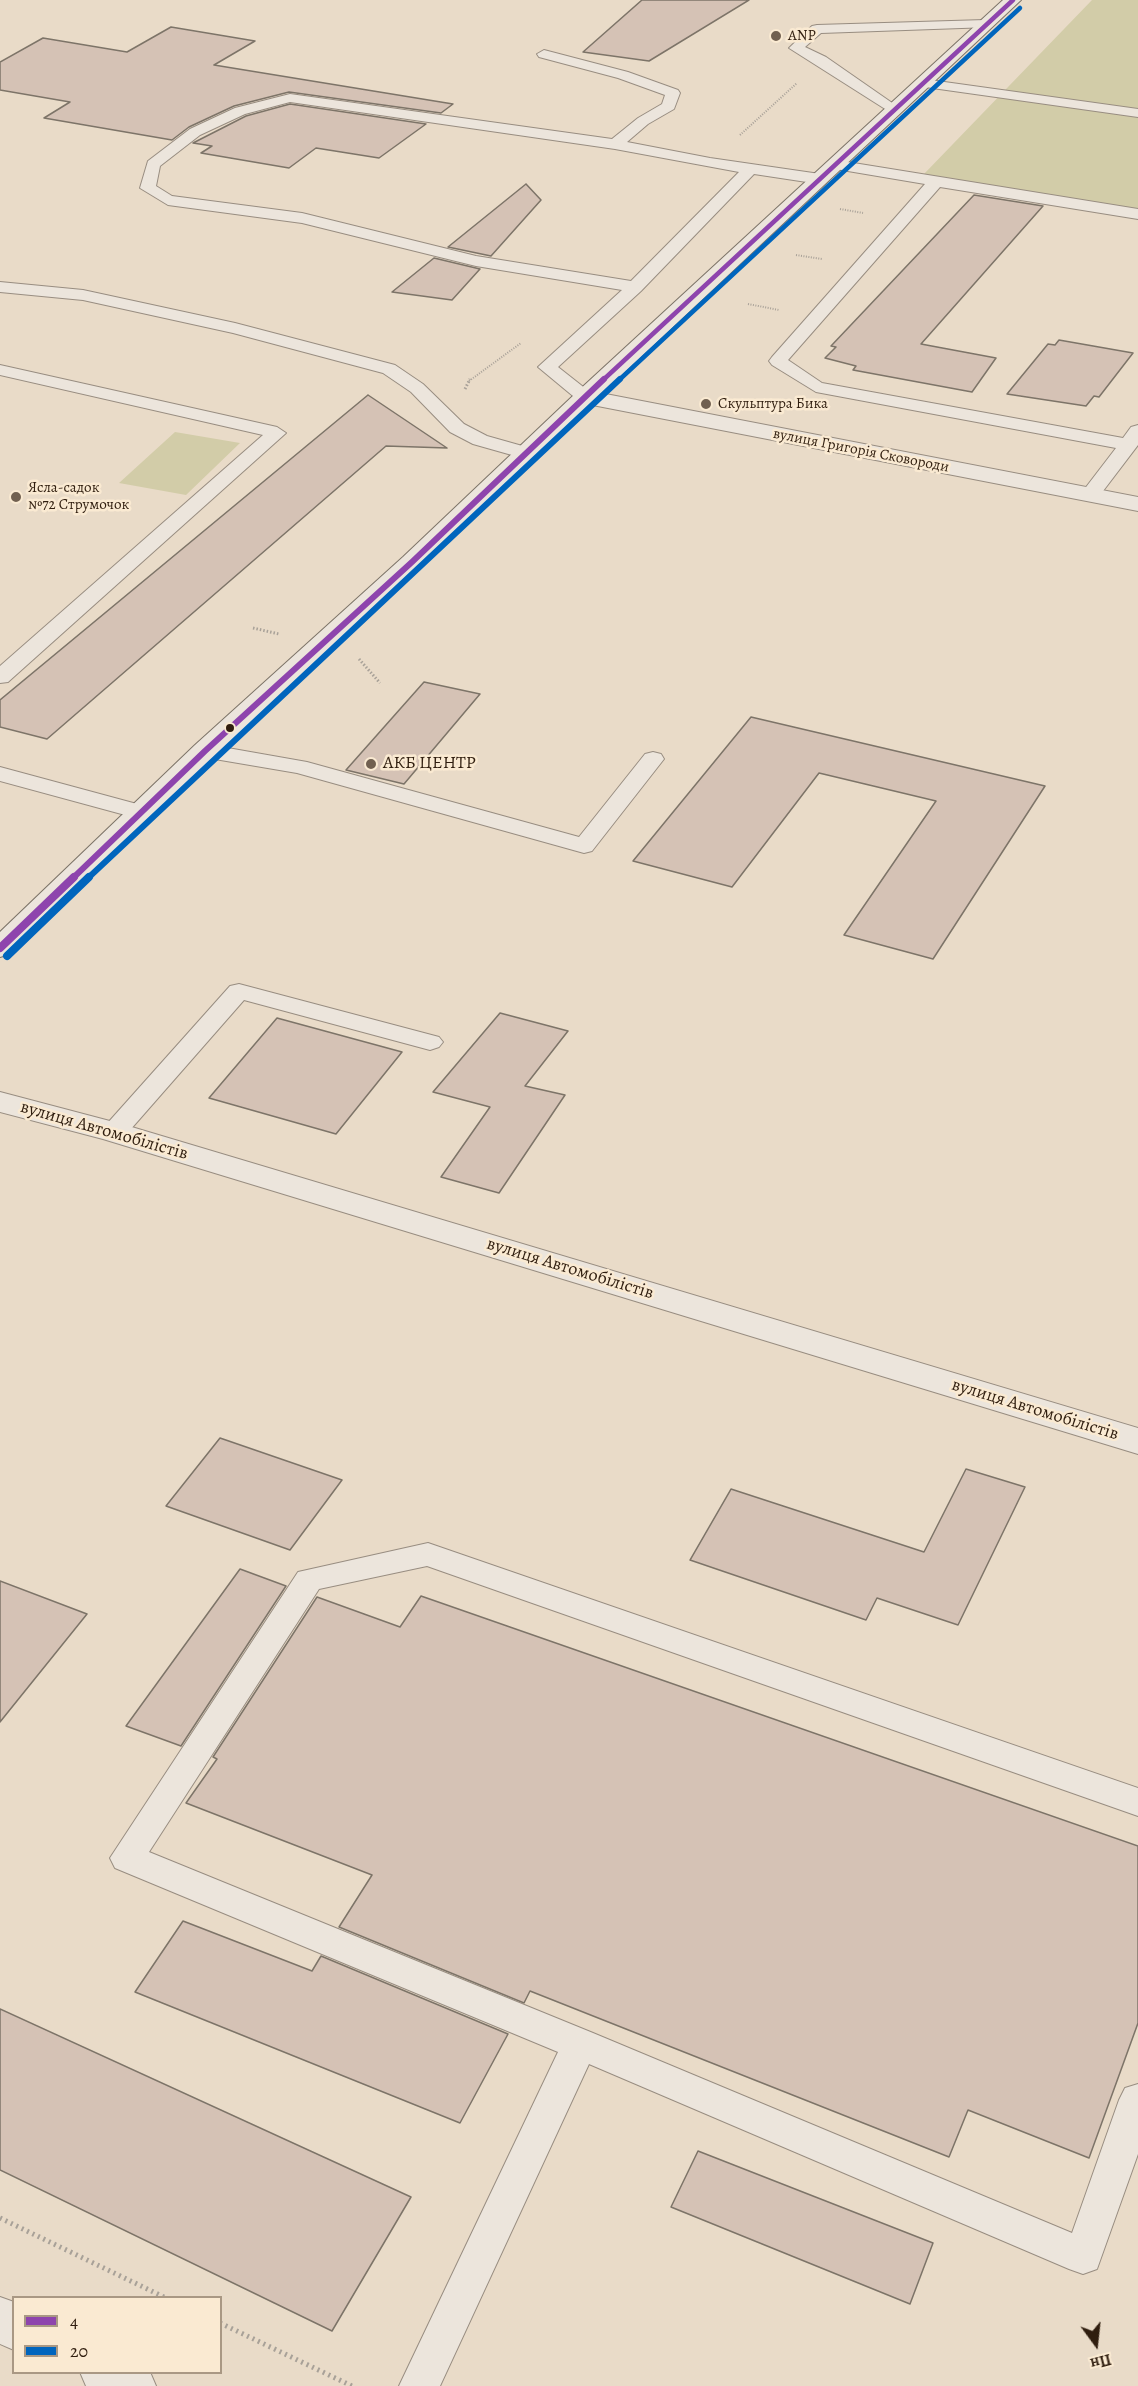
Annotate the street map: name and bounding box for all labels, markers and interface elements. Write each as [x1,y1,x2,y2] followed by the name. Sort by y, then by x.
[788,27,816,45] place label: ANP
[769,29,783,43] marker: ANP
[718,395,828,413] place label: Cкульптура Бика
[699,397,713,411] marker: Cкульптура Бика
[771,425,951,477] street label: вулиця Григорія Сковороди
[28,479,129,514] place label: Ясла-садок №72 Струмочок
[9,490,23,504] marker: Ясла-садок №72 Струмочок
[224,722,236,734] unlabelled marker
[383,753,476,775] place label: АКБ ЦЕНТР
[364,757,378,771] marker: АКБ ЦЕНТР
[18,1097,190,1165] street label: вулиця Автомобілістів
[484,1233,656,1305] street label: вулиця Автомобілістів
[949,1374,1121,1446] street label: вулиця Автомобілістів
[12,2296,222,2374] legend
[70,2309,78,2333] text: 4
[1066,2314,1126,2374] north arrow
[70,2339,88,2363] text: 20
[1088,2348,1114,2375] text: Пн

